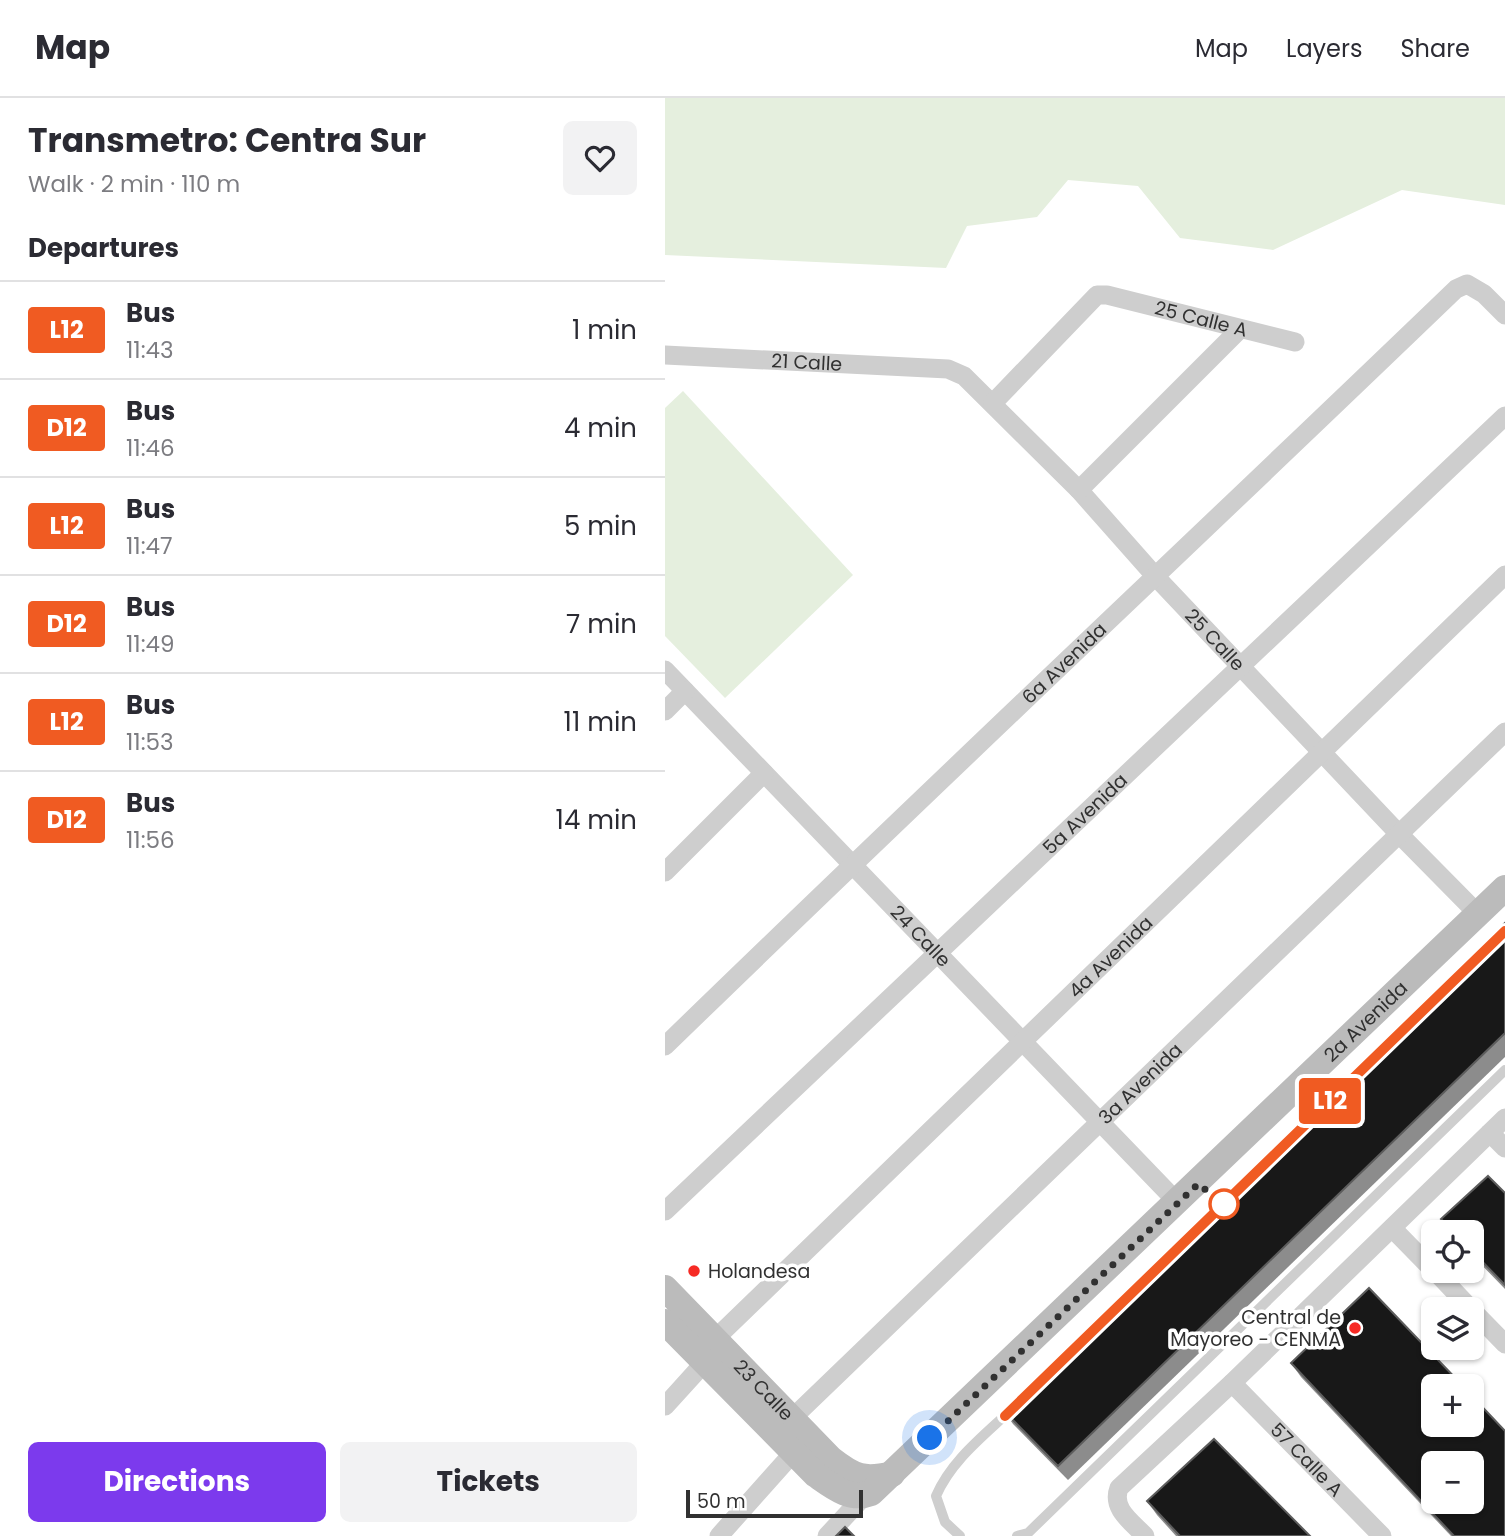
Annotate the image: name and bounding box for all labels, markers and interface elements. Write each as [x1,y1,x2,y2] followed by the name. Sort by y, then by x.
[35,24,110,71] text: Map
[1195,32,1248,65] text: Map
[1286,32,1362,65] text: Layers
[1400,32,1470,65] text: Share
[28,117,426,164] text: Transmetro: Centra Sur
[563,121,637,195] button: heart
[28,168,240,200] text: Walk · 2 min · 110 m
[28,230,179,266] text: Departures
[1152,294,1250,344] street label: 25 Calle A
[126,295,175,331] text: Bus
[572,312,637,348] text: 1 min
[49,313,84,346] text: L12
[126,334,174,366] text: 11:43
[771,347,843,378] street label: 21 Calle
[126,393,175,429] text: Bus
[564,410,637,446] text: 4 min
[46,411,87,444] text: D12
[126,432,175,464] text: 11:46
[126,491,175,527] text: Bus
[564,508,637,544] text: 5 min
[49,509,84,542] text: L12
[126,530,173,562] text: 11:47
[126,589,175,625] text: Bus
[1179,603,1251,677] street label: 25 Calle
[566,606,637,642] text: 7 min
[46,607,87,640] text: D12
[1016,616,1113,710] street label: 6a Avenida
[126,628,175,660] text: 11:49
[126,687,175,723] text: Bus
[564,704,637,740] text: 11 min
[49,705,84,738] text: L12
[126,726,174,758] text: 11:53
[1037,767,1134,861] street label: 5a Avenida
[126,785,175,821] text: Bus
[556,802,637,838] text: 14 min
[46,803,87,836] text: D12
[126,824,175,856] text: 11:56
[884,899,957,973] street label: 24 Calle
[1063,910,1159,1004] street label: 4a Avenida
[1318,975,1414,1068] street label: 2a Avenida
[1093,1037,1188,1131] street label: 3a Avenida
[1290,1078,1370,1124] line badge: L12
[1313,1084,1347,1117] text: L12
[1209,1189,1239,1219] unlabelled marker
[1421,1220,1484,1514] map controls
[1421,1220,1484,1283] button: locate
[708,1258,810,1285] place label: Holandesa
[686,1263,702,1279] marker: Holandesa
[1421,1297,1484,1360] button: layers
[1170,1304,1341,1353] place label: Central de Mayoreo - CENMA
[1347,1320,1363,1336] marker: Central de Mayoreo - CENMA
[727,1354,800,1427] street label: 23 Calle
[1421,1374,1484,1437] button: +
[1264,1417,1349,1503] street label: 57 Calle A
[912,1420,947,1455] your location
[28,1442,326,1522] button: Directions
[340,1442,637,1522] button: Tickets
[1421,1451,1484,1514] button: −
[686,1487,863,1519] scale bar
[697,1488,746,1515] text: 50 m

